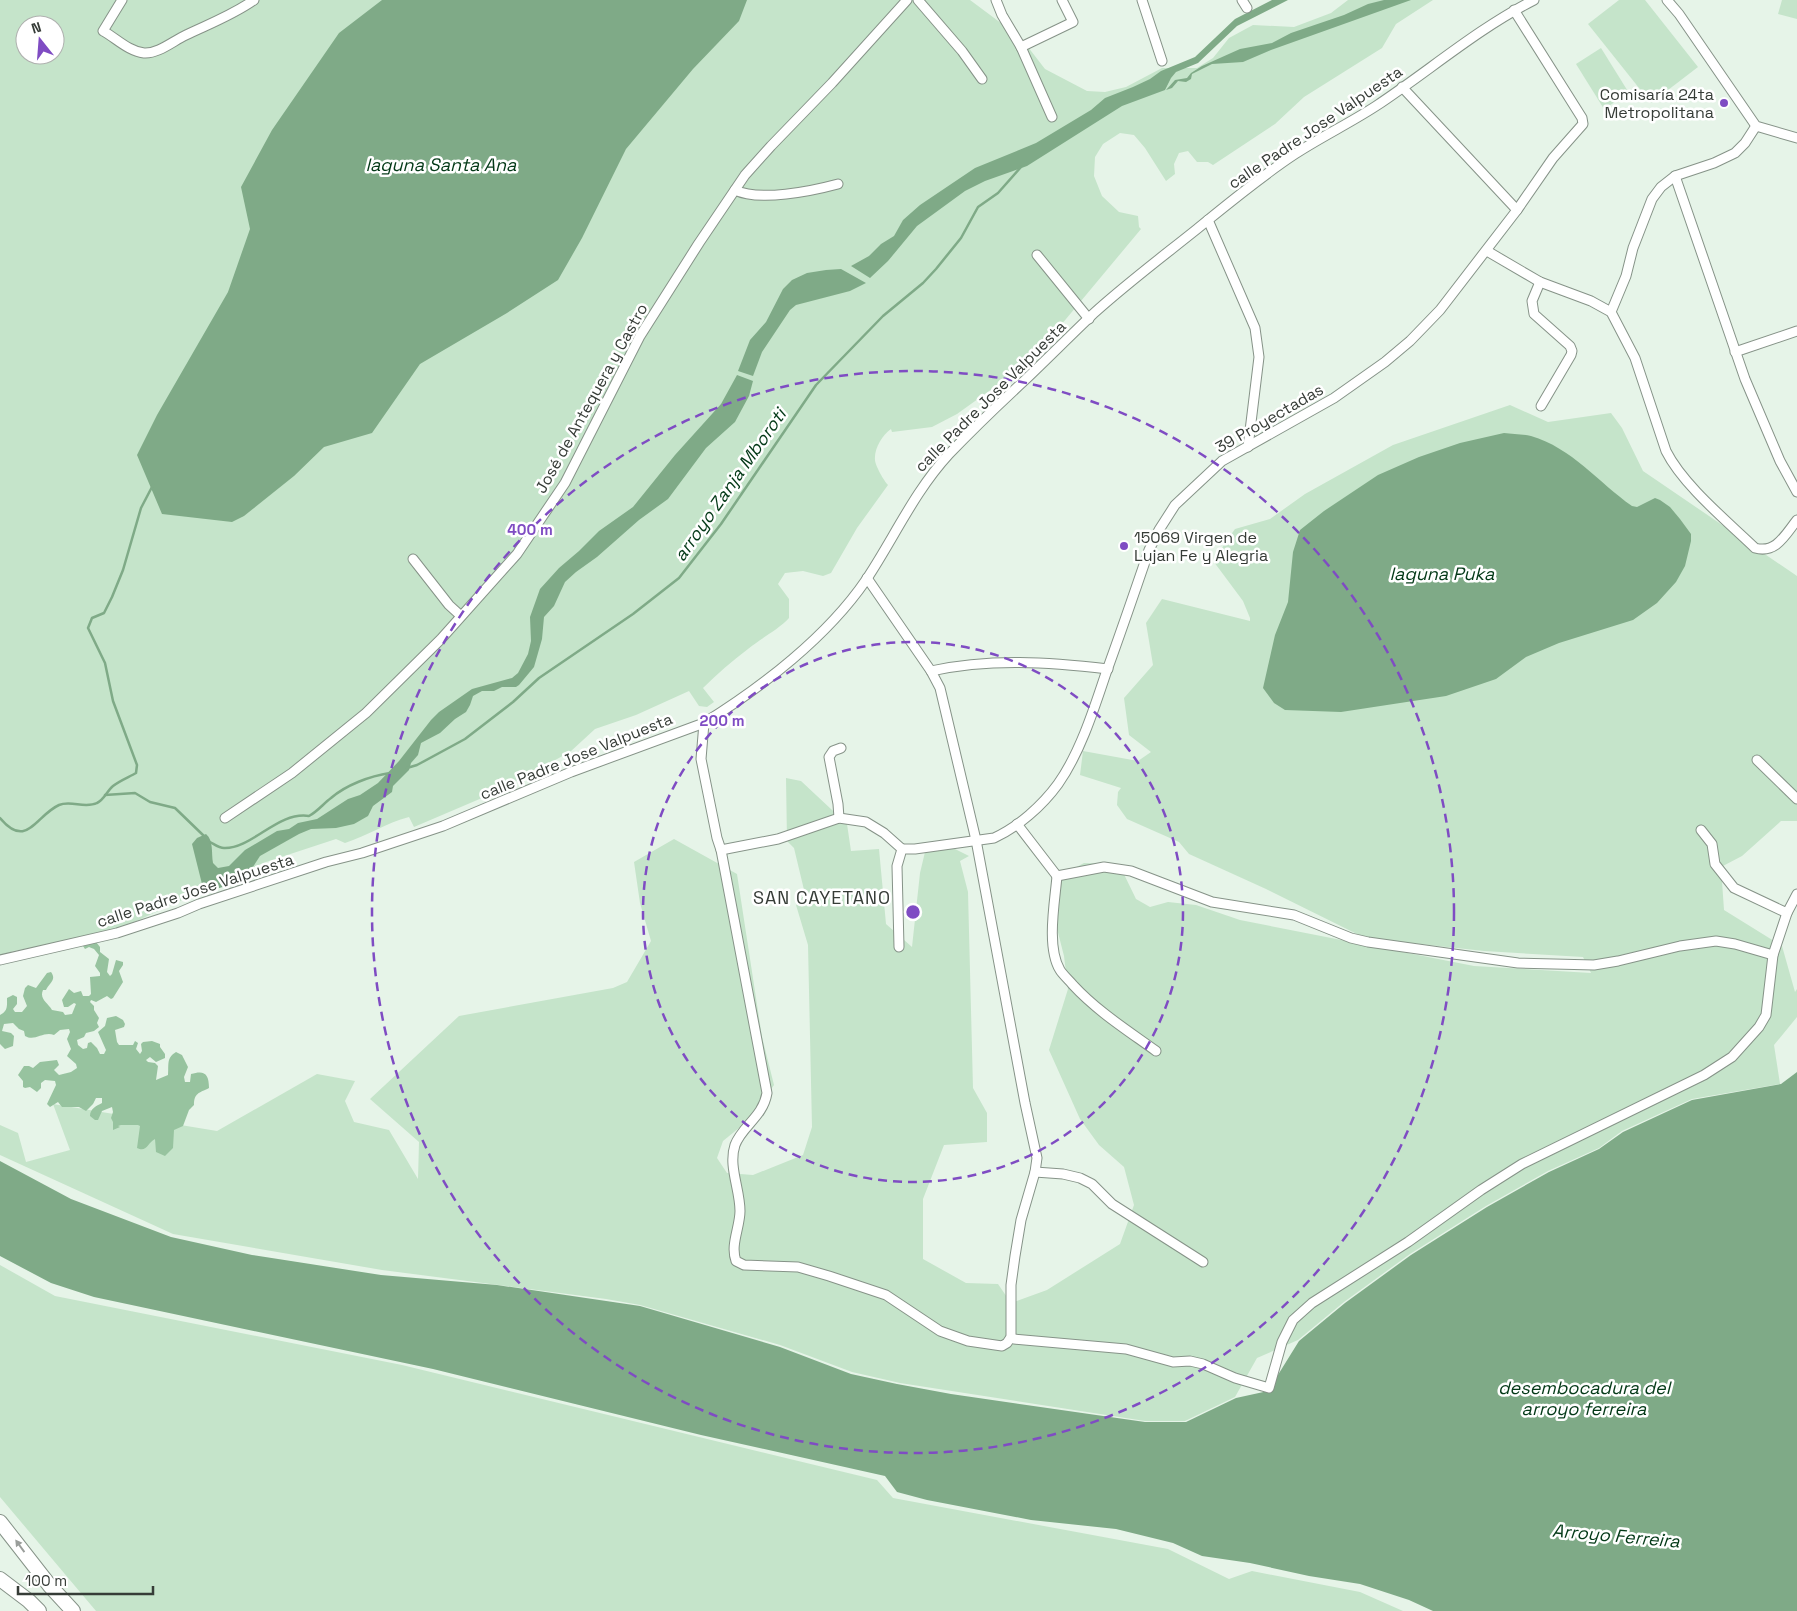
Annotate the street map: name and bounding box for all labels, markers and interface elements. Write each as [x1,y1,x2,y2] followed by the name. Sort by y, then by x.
[15,15,65,65] north arrow
[29,18,43,38] text: N
[1224,61,1406,194] street label: calle Padre Jose Valpuesta
[1600,84,1714,123] place label: Comisaría 24ta Metropolitana
[1718,97,1730,109] marker: Comisaría 24ta Metropolitana
[366,153,517,176] water label: laguna Santa Ana
[530,300,653,497] street label: José de Antequera y Castro
[910,316,1071,477] street label: calle Padre Jose Valpuesta
[1211,379,1327,458] street label: 39 Proyectadas
[668,402,792,565] water label: arroyo Zanja Mboroti
[507,520,553,539] text: 400 m
[1134,527,1268,566] place label: 15069 Virgen de Lujan Fe y Alegria
[1118,540,1130,552] marker: 15069 Virgen de Lujan Fe y Alegria
[1390,562,1495,585] water label: laguna Puka
[477,708,676,805] street label: calle Padre Jose Valpuesta
[700,711,744,730] text: 200 m
[94,849,296,932] street label: calle Padre Jose Valpuesta
[753,886,891,909] district label: SAN CAYETANO
[904,903,922,921] centre of rings
[1498,1376,1673,1420] water label: desembocadura del arroyo ferreira
[1551,1518,1681,1553] water label: Arroyo Ferreira
[15,1539,25,1553] one-way arrow
[18,1564,152,1596] scale bar
[25,1571,67,1590] text: 100 m

